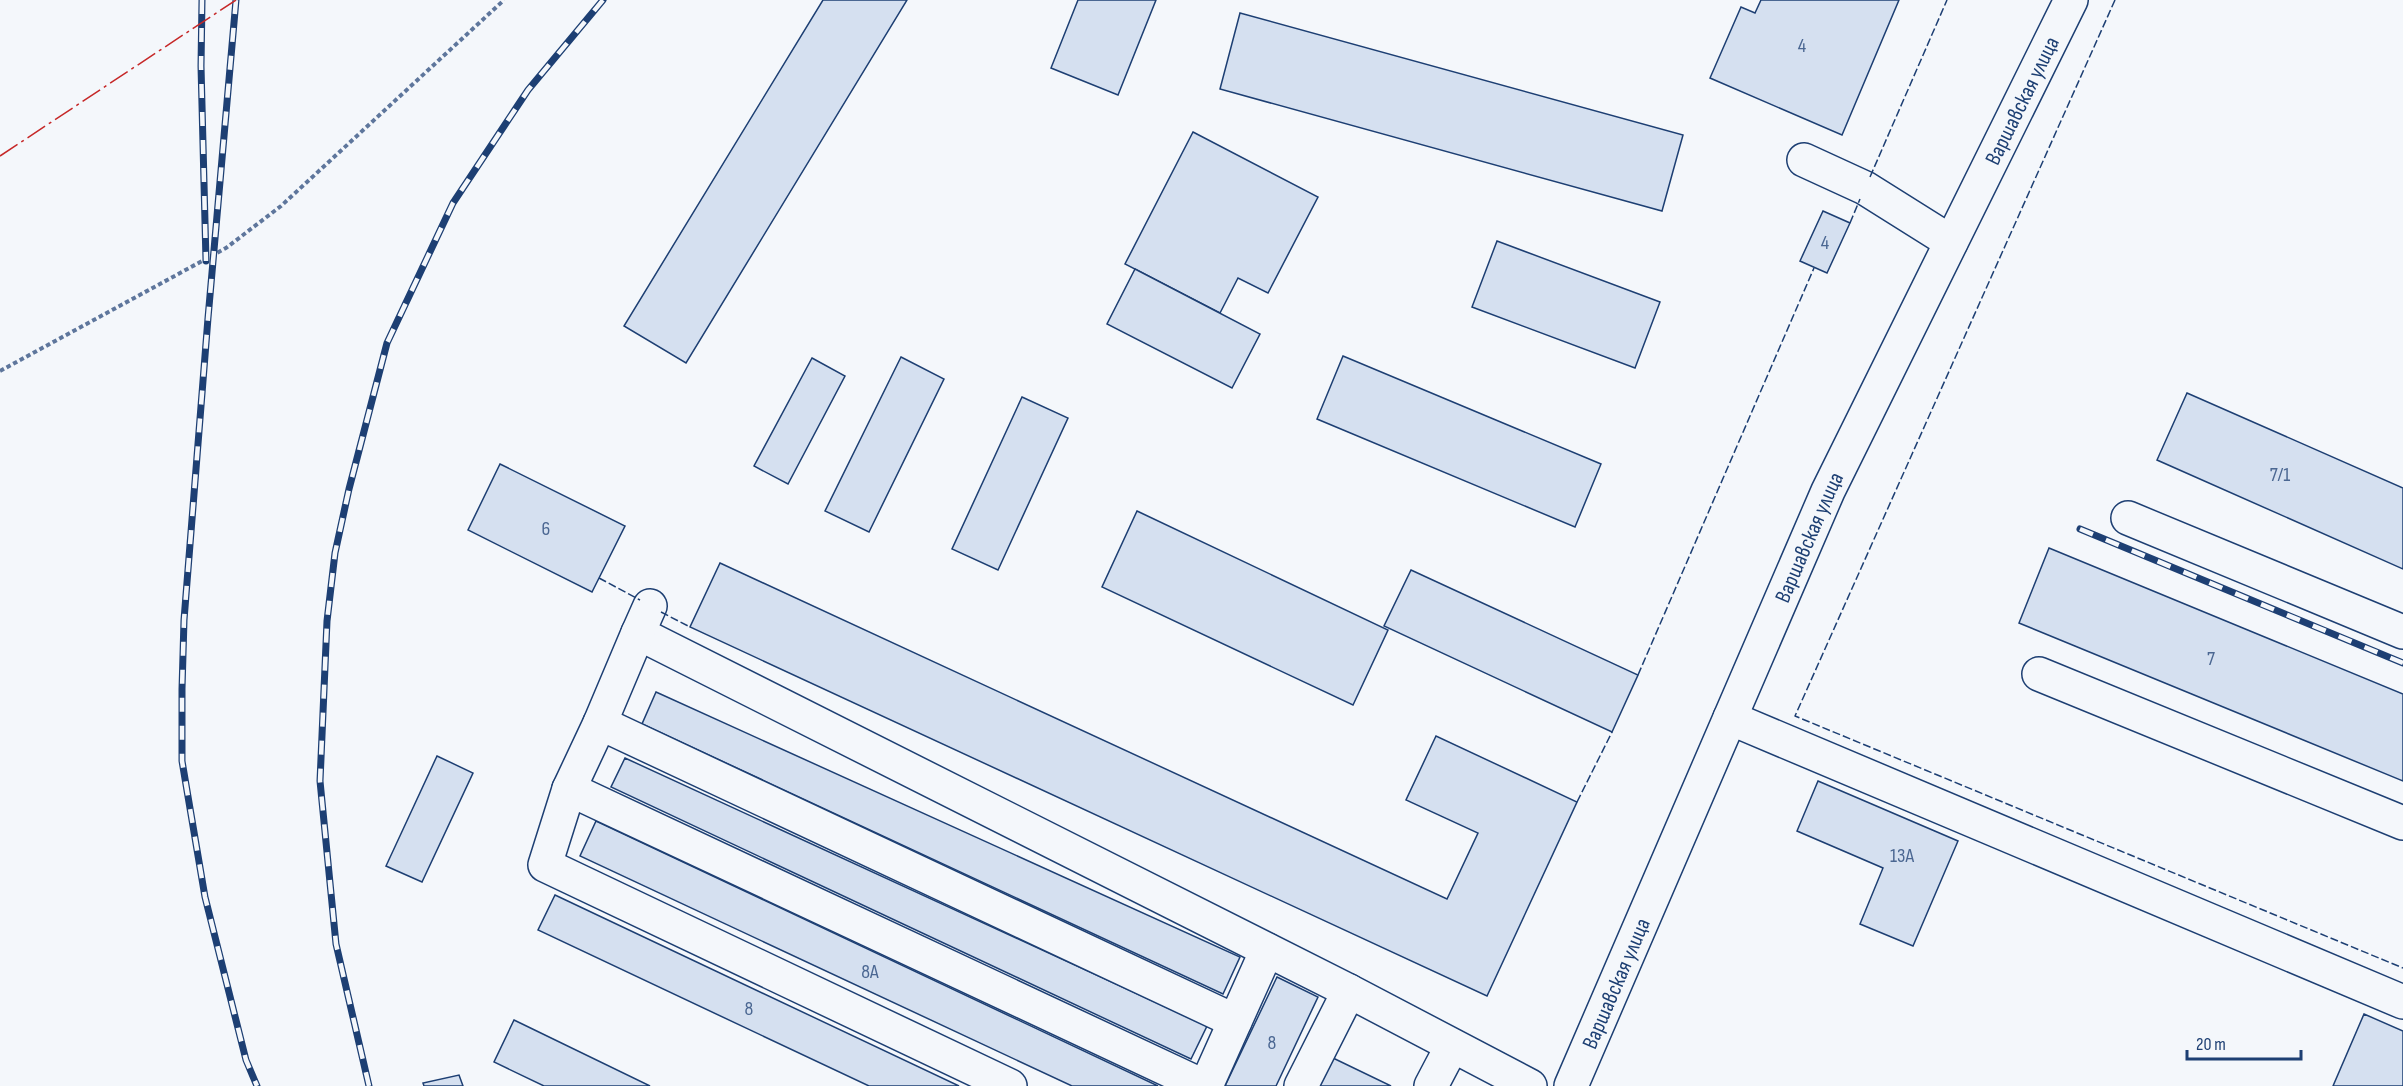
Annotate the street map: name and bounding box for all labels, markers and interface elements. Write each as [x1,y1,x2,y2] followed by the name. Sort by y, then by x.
[1980,32,2066,170] street label: Варшавская улица
[1798,34,1806,58] house number: 4
[1821,231,1829,255] house number: 4
[2270,463,2290,487] house number: 7/1
[1769,468,1850,607] street label: Варшавская улица
[542,517,550,541] house number: 6
[2207,647,2215,671] house number: 7
[1890,844,1914,868] house number: 13А
[1577,914,1657,1053] street label: Варшавская улица
[861,960,879,984] house number: 8А
[745,997,753,1021] house number: 8
[2187,1023,2301,1061] scale bar
[1268,1031,1276,1055] house number: 8
[2196,1034,2226,1055] text: 20 m

